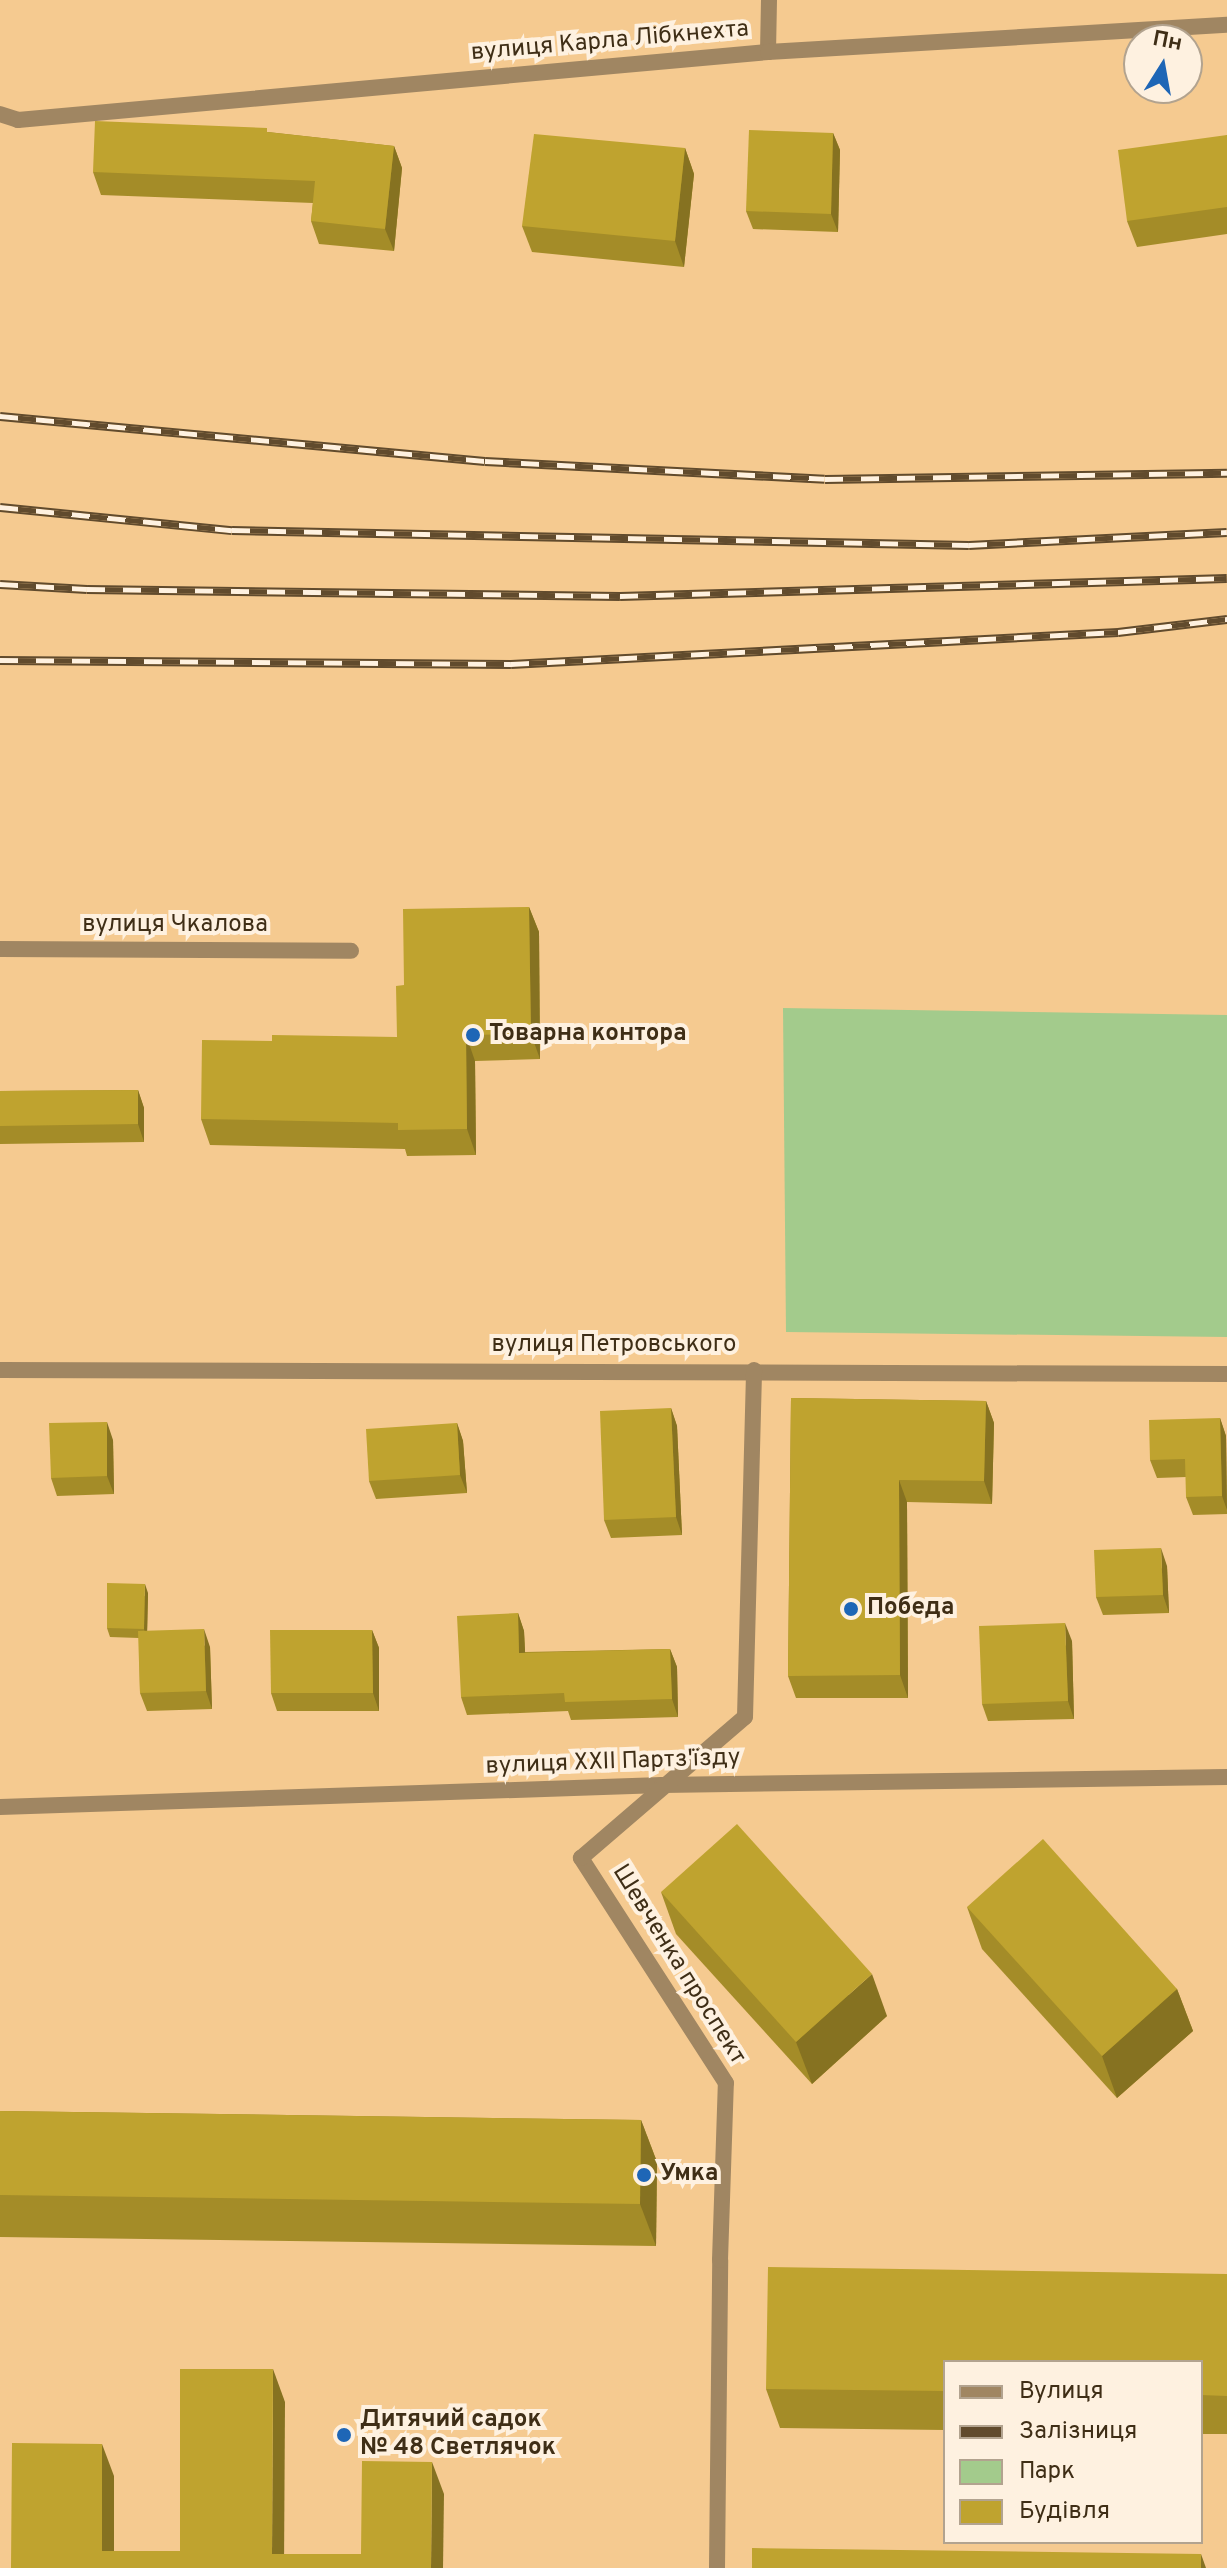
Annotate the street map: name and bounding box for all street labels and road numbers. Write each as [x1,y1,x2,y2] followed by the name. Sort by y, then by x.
[470,15,750,69] street label: вулиця Карла Лібкнехта
[82,912,268,940] street label: вулиця Чкалова
[492,1332,736,1360] street label: вулиця Петровського
[485,1744,741,1782] street label: вулиця XXII Партз'їзду
[605,1860,751,2070] street label: Шевченка проспект

